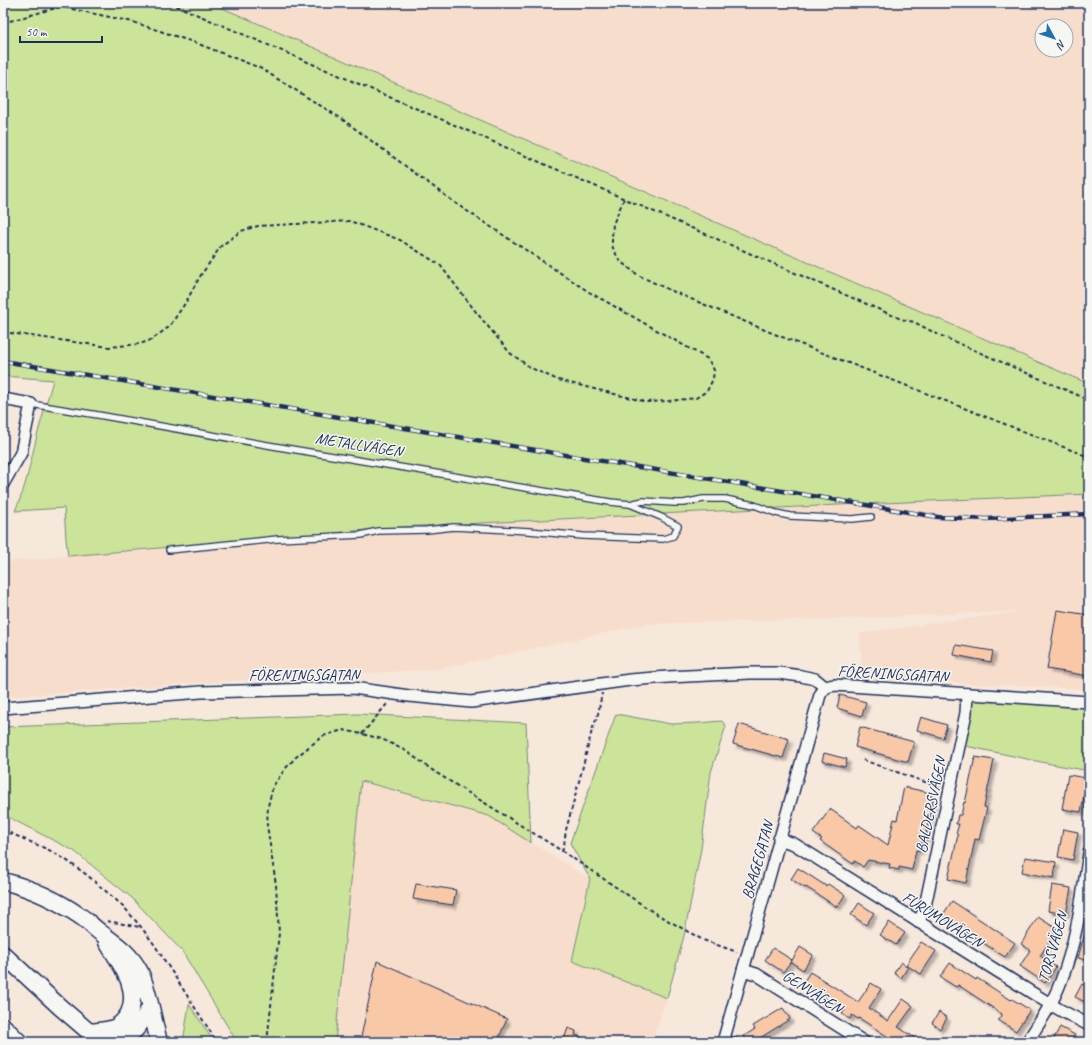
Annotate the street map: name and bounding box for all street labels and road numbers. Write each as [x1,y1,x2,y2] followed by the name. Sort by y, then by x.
[314,428,407,462] street label: METALLVÄGEN
[837,661,952,687] street label: FÖRENINGSGATAN
[249,665,362,685] street label: FÖRENINGSGATAN
[911,753,951,855] street label: BALDERSVÄGEN
[737,816,779,901] street label: BRAGEGATAN
[899,887,989,954] street label: FURUMOVÄGEN
[1033,907,1073,985] street label: TORSVÄGEN
[779,966,848,1020] street label: GENVÄGEN

